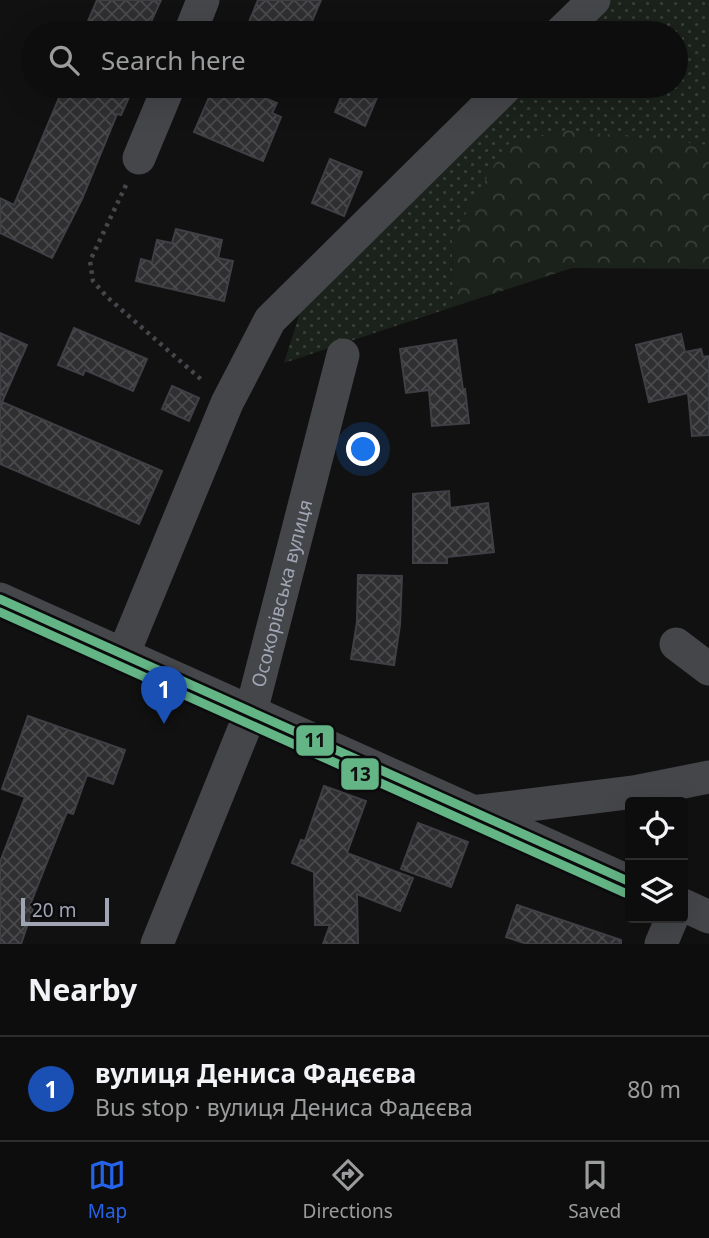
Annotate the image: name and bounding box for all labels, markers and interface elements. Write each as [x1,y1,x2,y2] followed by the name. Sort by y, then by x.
[21,21,688,98] search box
[45,41,83,79] icon: search
[101,42,246,78] text: Search here
[346,432,380,466] your location
[245,497,318,690] street label: Осокорівська вулиця
[141,666,187,724] pin: 1
[295,724,335,757] line badge: 11
[304,727,326,753] text: 11
[340,757,380,791] line badge: 13
[349,761,371,787] text: 13
[625,797,688,923] map controls
[625,797,688,860] button: locate
[625,860,688,923] button: layers
[21,895,108,927] scale bar
[32,897,76,923] text: 20 m
[28,969,137,1010] text: Nearby
[95,1055,416,1091] text: вулиця Дениса Фадєєва
[44,1073,58,1105] text: 1
[627,1073,681,1105] text: 80 m
[95,1091,473,1123] text: Bus stop · вулиця Дениса Фадєєва
[88,1156,127,1224] tab: Map
[303,1156,393,1224] tab: Directions
[568,1156,621,1224] tab: Saved

